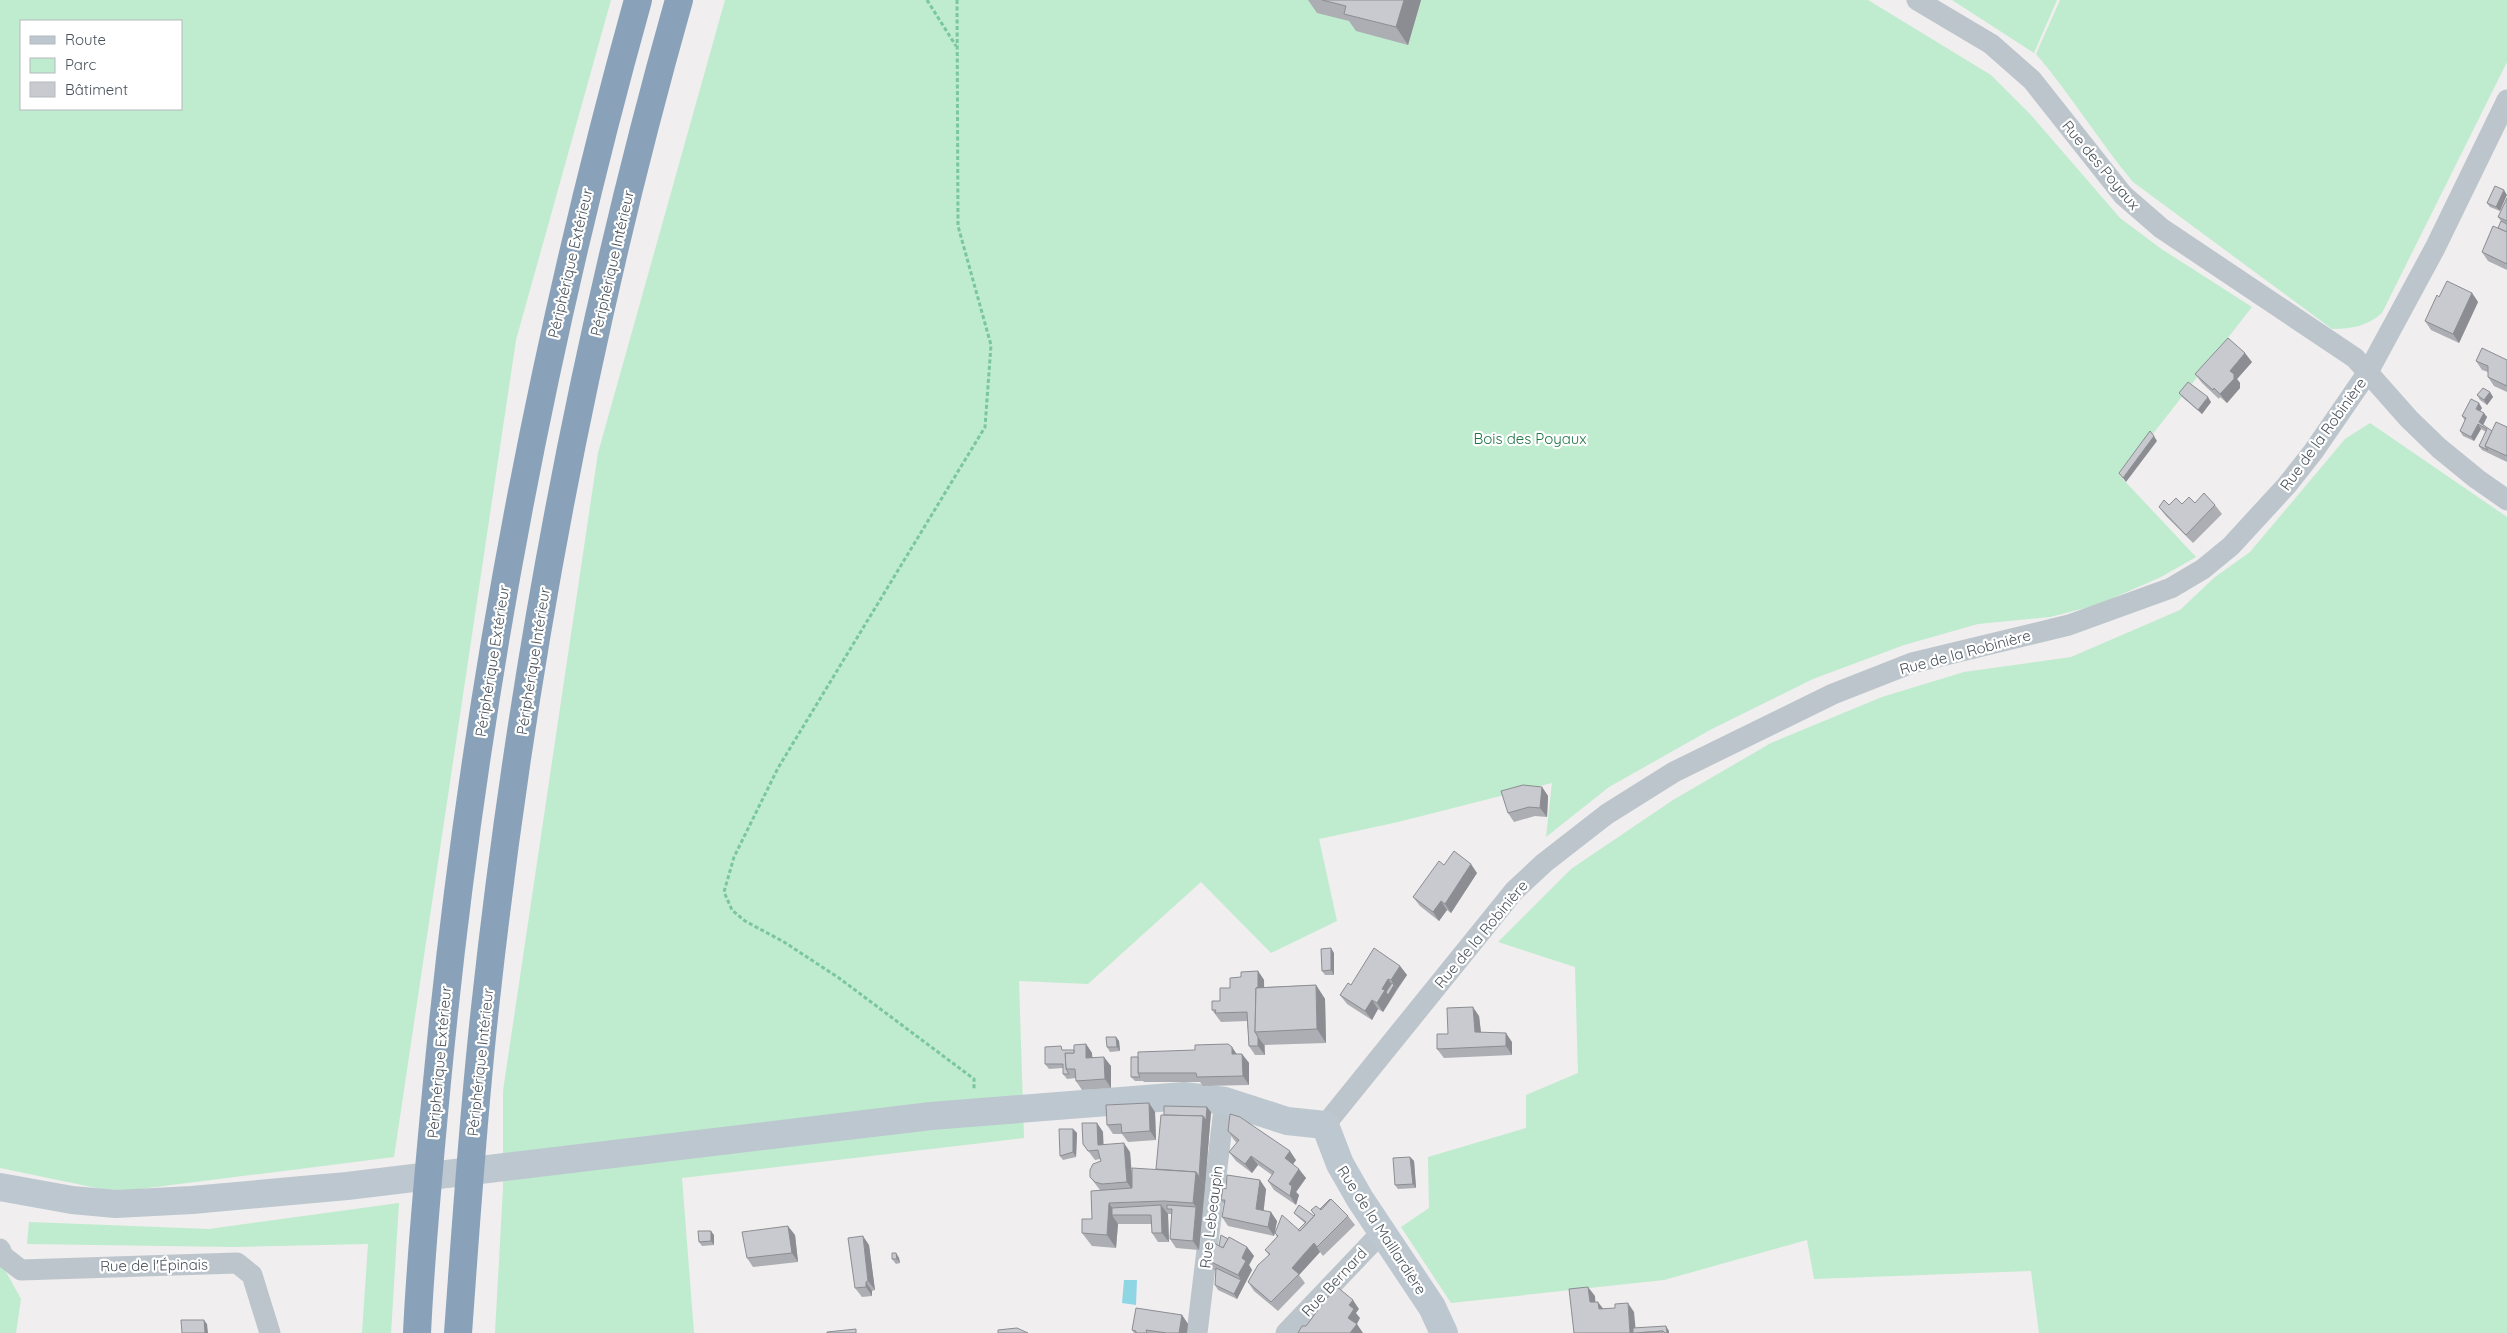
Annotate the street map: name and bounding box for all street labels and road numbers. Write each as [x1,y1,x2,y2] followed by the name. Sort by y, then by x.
[2058,116,2144,214] street label: Rue des Poyaux
[543,186,597,340] street label: Périphérique Extérieur
[586,188,638,338] street label: Périphérique Intérieur
[2276,374,2370,494] street label: Rue de la Robinière
[471,584,513,738] street label: Périphérique Extérieur
[512,586,554,736] street label: Périphérique Intérieur
[1897,625,2033,679] street label: Rue de la Robinière
[1430,876,1532,992] street label: Rue de la Robinière
[423,985,455,1139] street label: Périphérique Extérieur
[463,987,497,1137] street label: Périphérique Intérieur
[1333,1162,1431,1298] street label: Rue de la Maillardière
[1195,1164,1227,1270] street label: Rue Lebeaupin
[1297,1244,1371,1320] street label: Rue Bernard
[100,1255,208,1275] street label: Rue de l'Épinais

